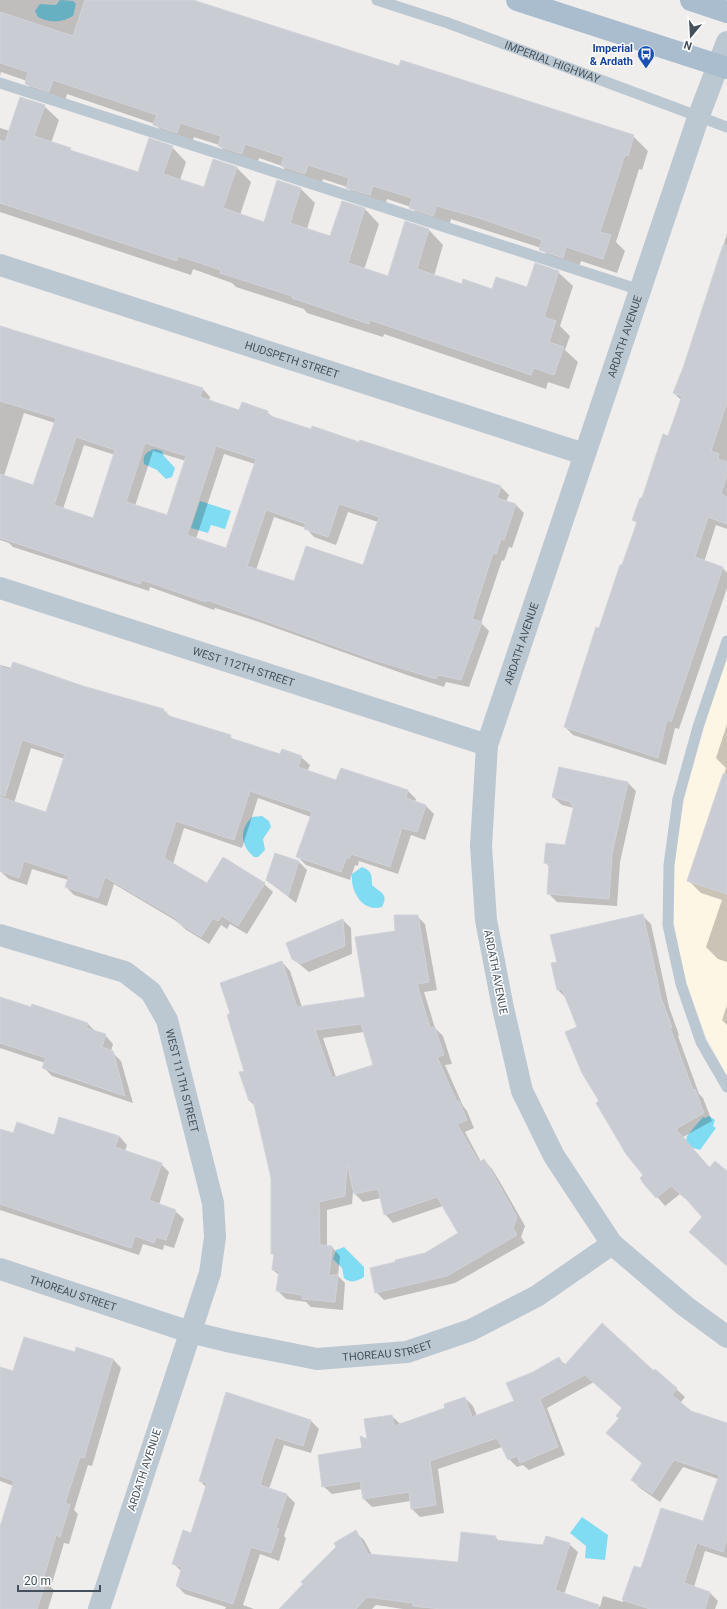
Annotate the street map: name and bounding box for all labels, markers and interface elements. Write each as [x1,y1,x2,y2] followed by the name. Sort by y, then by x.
[671,16,711,56] north arrow
[682,38,694,52] text: N
[503,39,602,86] street label: IMPERIAL HIGHWAY
[590,42,633,68] place label: Imperial & Ardath
[636,44,656,69] bus stop icon: Imperial & Ardath
[605,294,645,379] street label: ARDATH AVENUE
[243,339,341,381] street label: HUDSPETH STREET
[502,601,541,687] street label: ARDATH AVENUE
[191,645,297,690] street label: WEST 112TH STREET
[481,929,510,1015] street label: ARDATH AVENUE
[162,1028,201,1134] street label: WEST 111TH STREET
[28,1273,119,1314] street label: THOREAU STREET
[342,1338,435,1364] street label: THOREAU STREET
[125,1427,164,1513] street label: ARDATH AVENUE
[18,1567,100,1593] scale bar
[24,1574,51,1588] text: 20 m

